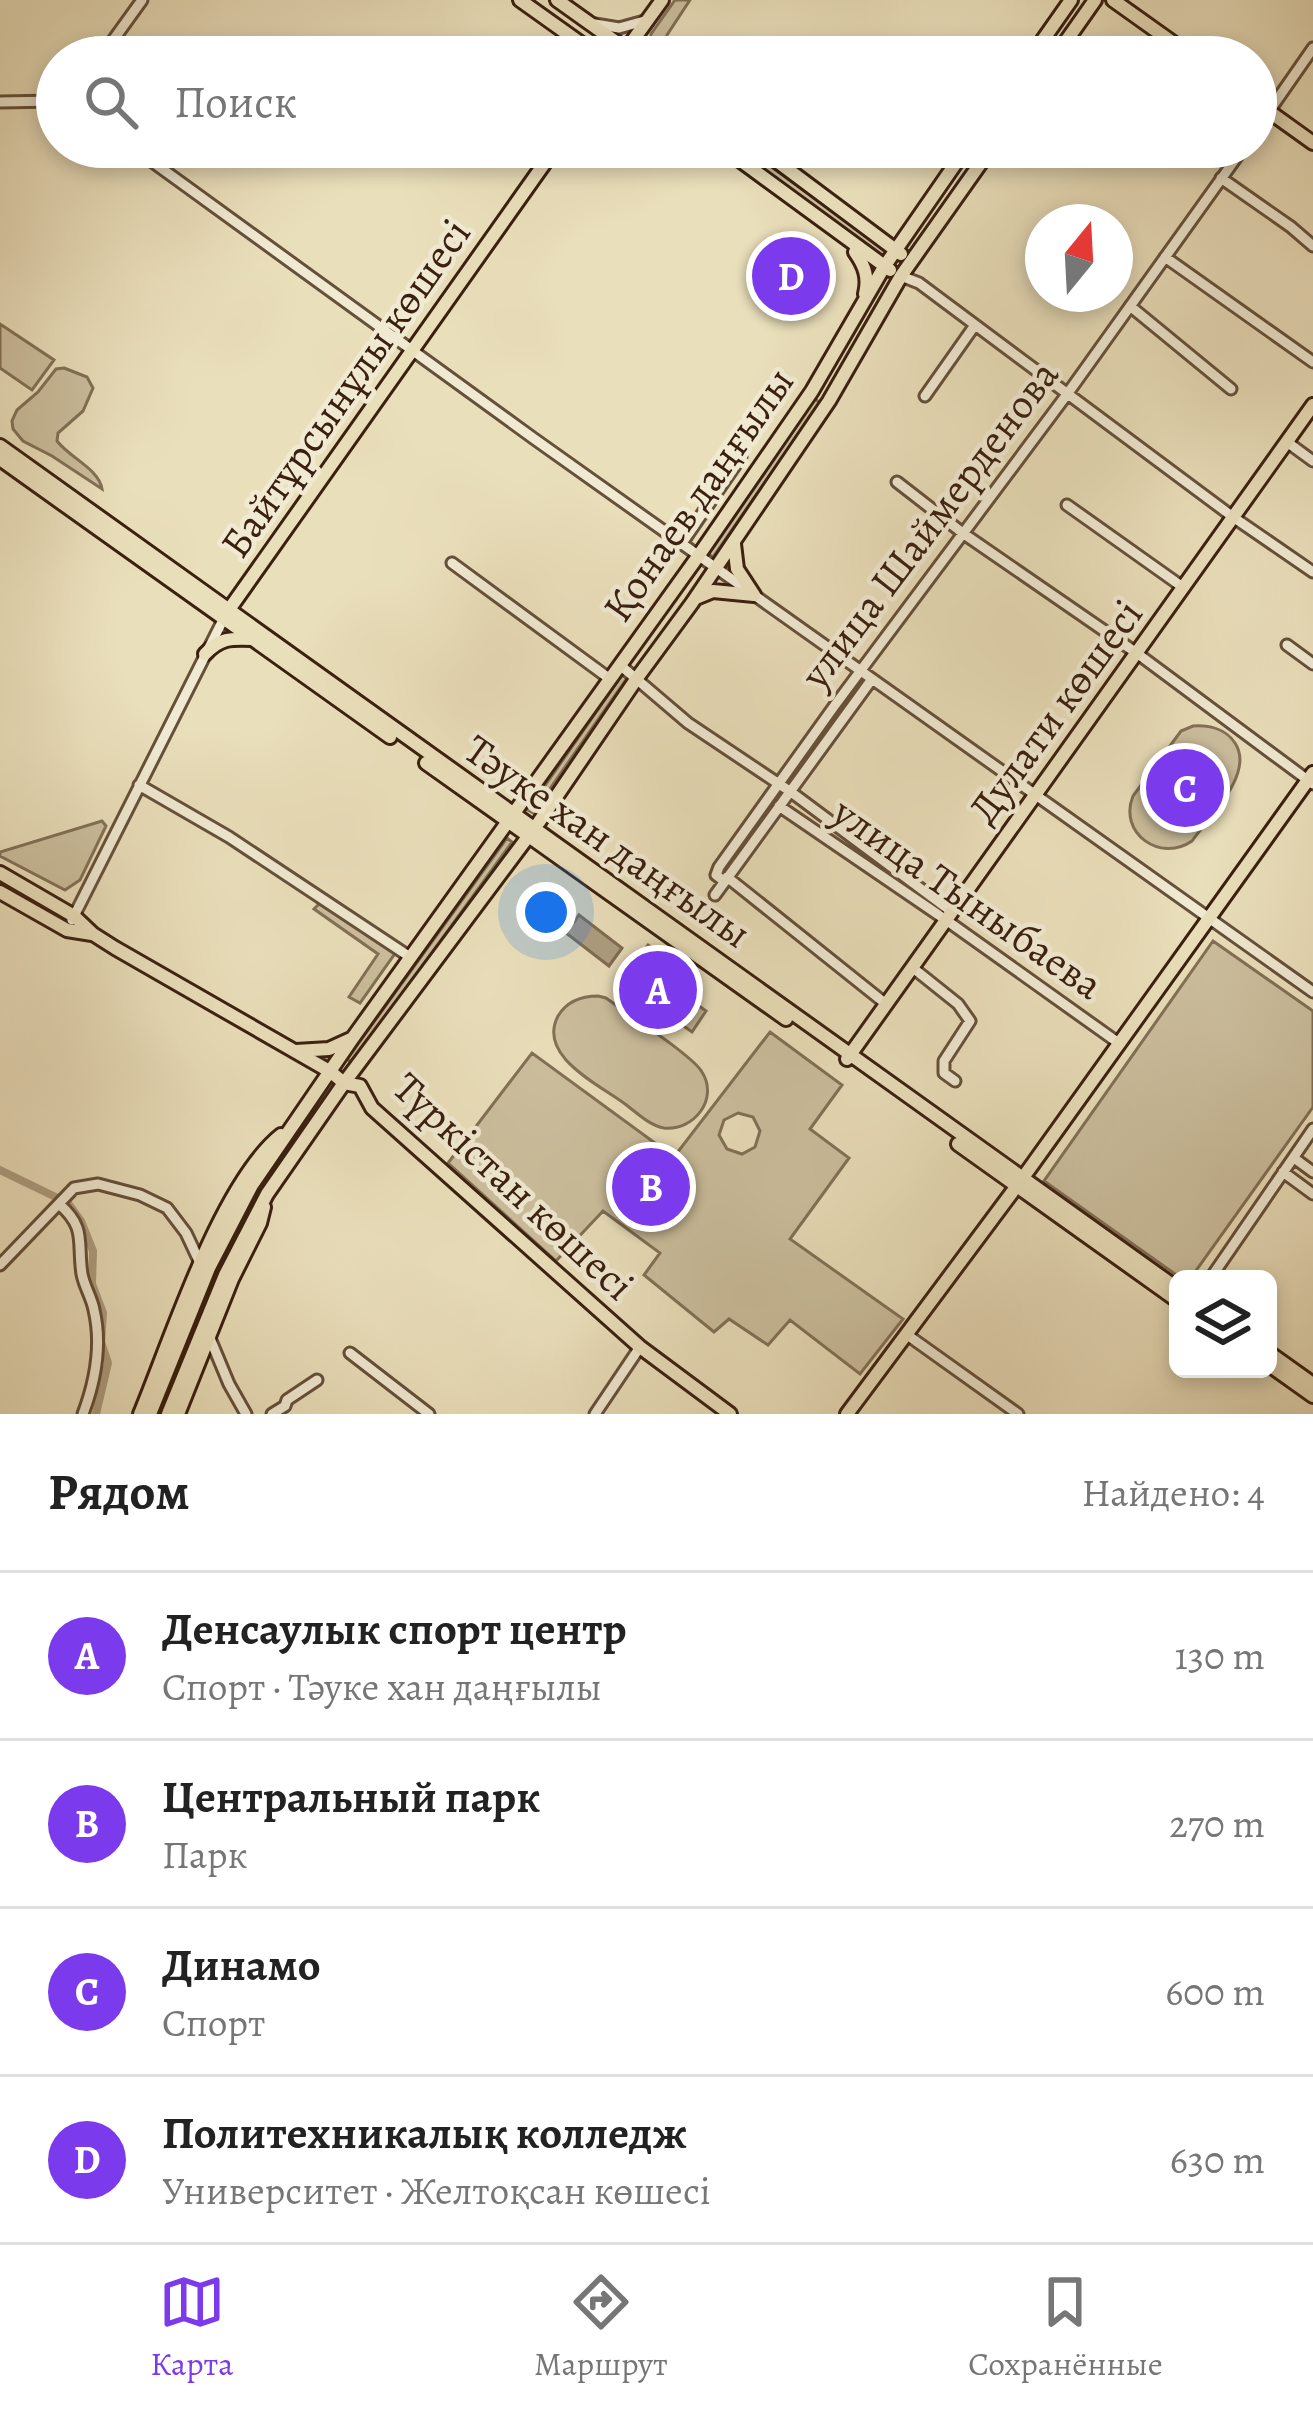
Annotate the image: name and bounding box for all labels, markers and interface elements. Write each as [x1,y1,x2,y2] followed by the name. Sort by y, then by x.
[36,36,1277,168] search box
[78,69,144,135] icon: search
[174,71,297,133] text: Поиск
[1025,204,1133,312] north arrow
[206,207,484,569] street label: Байтұрсынұлы көшесі
[752,231,830,321] pin: D
[786,348,1072,701] street label: улица Шаймерденова
[589,356,807,632] street label: Қонаев даңғылы
[954,588,1156,834] street label: Дулати көшесі
[453,721,763,961] street label: Тәуке хан даңғылы
[1146,743,1224,833] pin: C
[821,783,1115,1013] street label: улица Тыныбаева
[516,882,576,942] your location
[619,945,697,1035] pin: A
[381,1059,647,1313] street label: Түркістан көшесі
[612,1142,690,1232] pin: B
[1169,1270,1277,1378] map controls
[1169,1270,1277,1378] button: layers
[48,1457,190,1527] text: Рядом
[1082,1466,1265,1519] text: Найдено: 4
[162,1598,627,1660] text: Денсаулык спорт центр
[75,1629,99,1682] text: A
[1174,1629,1265,1682] text: 130 m
[162,1660,602,1713] text: Спорт · Тәуке хан даңғылы
[162,1766,540,1828] text: Центральный парк
[75,1797,99,1850] text: B
[1169,1797,1265,1850] text: 270 m
[162,1828,248,1881] text: Парк
[162,1934,321,1996] text: Динамо
[75,1965,99,2018] text: C
[1165,1965,1265,2018] text: 600 m
[162,1996,265,2049] text: Спорт
[162,2102,687,2164] text: Политехникалық колледж
[73,2133,101,2186] text: D
[1170,2133,1265,2186] text: 630 m
[162,2164,711,2217] text: Университет · Желтоқсан көшесі
[150,2269,233,2386] tab: Карта
[534,2269,668,2386] tab: Маршрут
[968,2269,1163,2386] tab: Сохранённые

